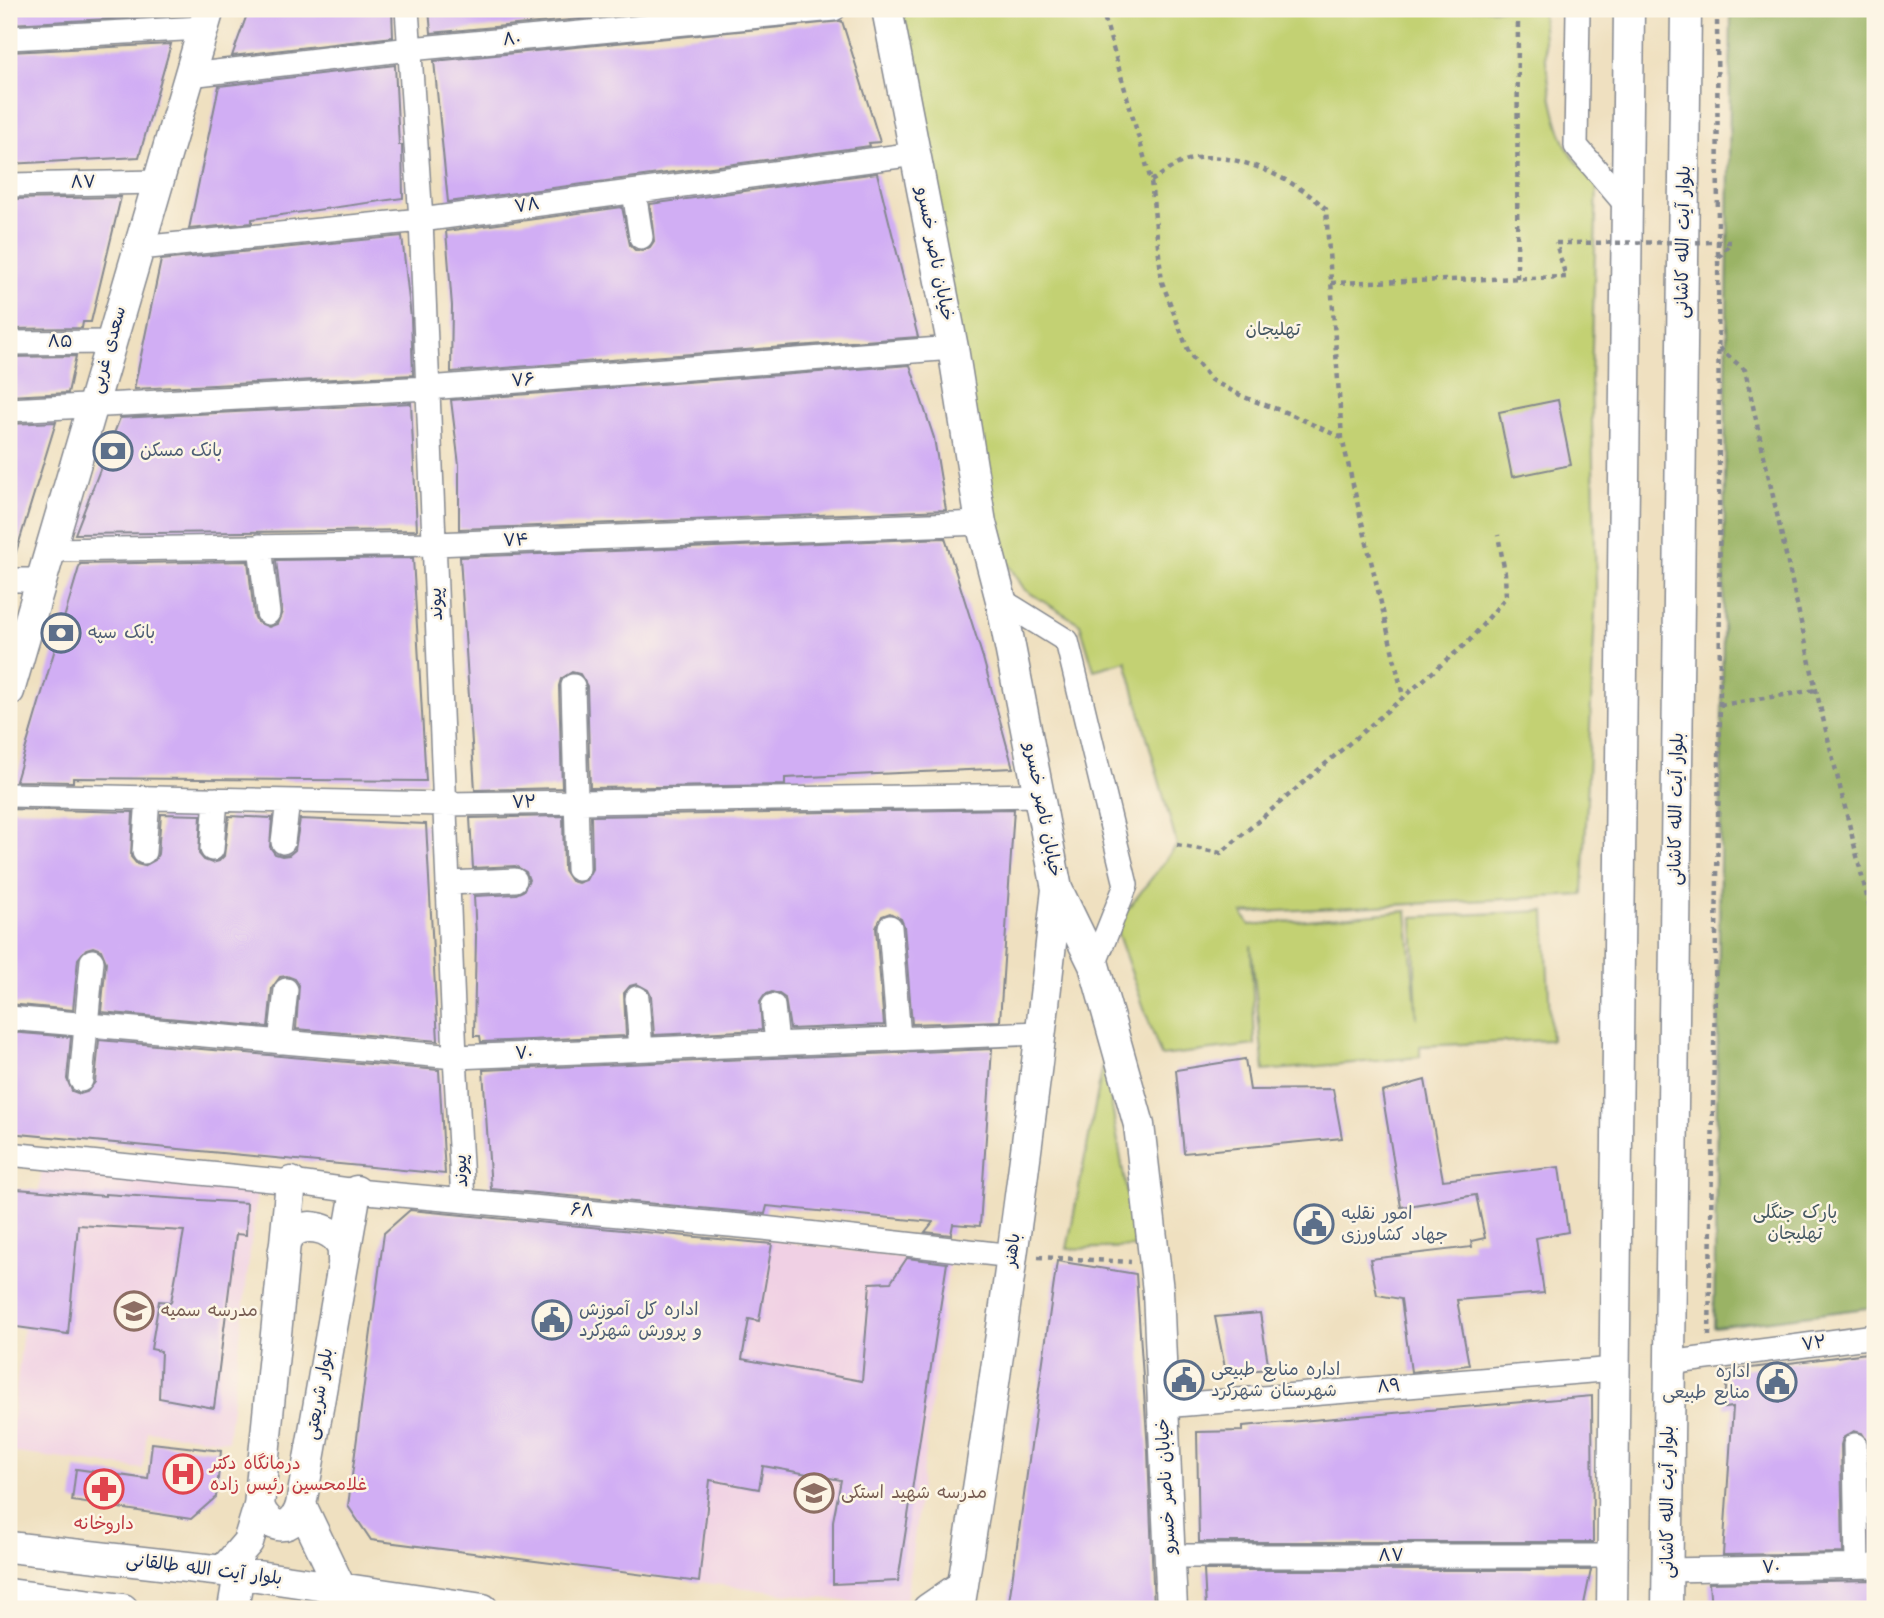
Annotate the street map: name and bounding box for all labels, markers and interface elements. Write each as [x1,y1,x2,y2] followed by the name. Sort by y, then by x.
[502,25,522,55] street label: ۸۰
[1668,165,1700,319] street label: بلوار آیت الله کاشانی
[70,168,96,198] street label: ۸۷
[906,183,961,323] street label: خیابان ناصر خسرو
[512,190,542,222] street label: ۷۸
[83,303,135,397] street label: سعدی غربی
[1246,316,1301,345] park label: تهلیجان
[47,328,73,357] street label: ۸۵
[510,366,536,396] street label: ۷۶
[92,430,134,472] bank icon: بانک مسکن
[140,437,222,466] place label: بانک مسکن
[502,526,530,556] street label: ۷۴
[422,587,452,621] street label: پیوند
[40,612,82,654] bank icon: بانک سپه
[88,619,155,648] place label: بانک سپه
[1661,732,1693,886] street label: بلوار آیت الله کاشانی
[1014,739,1069,879] street label: خیابان ناصر خسرو
[511,788,537,818] street label: ۷۲
[514,1039,534,1069] street label: ۷۰
[447,1154,477,1188] street label: پیوند
[569,1196,595,1226] street label: ۶۸
[1753,1199,1837,1249] park label: پارک جنگلی تهلیجان
[1341,1200,1448,1250] place label: امور نقلیه جهاد کشاورزی
[1293,1203,1335,1245] public building icon: امور نقلیه جهاد کشاورزی
[996,1231,1030,1271] street label: باهنر
[113,1290,155,1332] school or university icon: مدرسه سمیه
[579,1296,702,1346] place label: اداره کل آموزش و پرورش شهرکرد
[161,1297,258,1326] place label: مدرسه سمیه
[531,1299,573,1341] public building icon: اداره کل آموزش و پرورش شهرکرد
[1800,1328,1828,1360] street label: ۷۲
[298,1346,342,1442] street label: بلوار شریعتی
[1211,1356,1340,1406] place label: اداره منابع طبیعی شهرستان شهرکرد
[1662,1358,1750,1408] place label: اداره منابع طبیعی
[1163,1359,1205,1401] public building icon: اداره منابع طبیعی شهرستان شهرکرد
[1756,1361,1798,1403] public building icon: اداره منابع طبیعی
[1376,1372,1402,1402] street label: ۸۹
[1149,1417,1185,1557] street label: خیابان ناصر خسرو
[1654,1425,1683,1579] street label: بلوار آیت الله کاشانی
[208,1450,367,1500] place label: درمانگاه دکتر غلامحسین رئیس زاده
[162,1453,204,1495] hospital icon: درمانگاه دکتر غلامحسین رئیس زاده
[83,1468,125,1510] pharmacy icon: داروخانه
[793,1472,835,1514] school or university icon: مدرسه شهید استکی
[841,1479,987,1508] place label: مدرسه شهید استکی
[74,1510,134,1539] place label: داروخانه
[1378,1542,1404,1571] street label: ۸۷
[124,1546,284,1594] street label: بلوار آیت الله طالقانی
[1761,1553,1781,1583] street label: ۷۰

